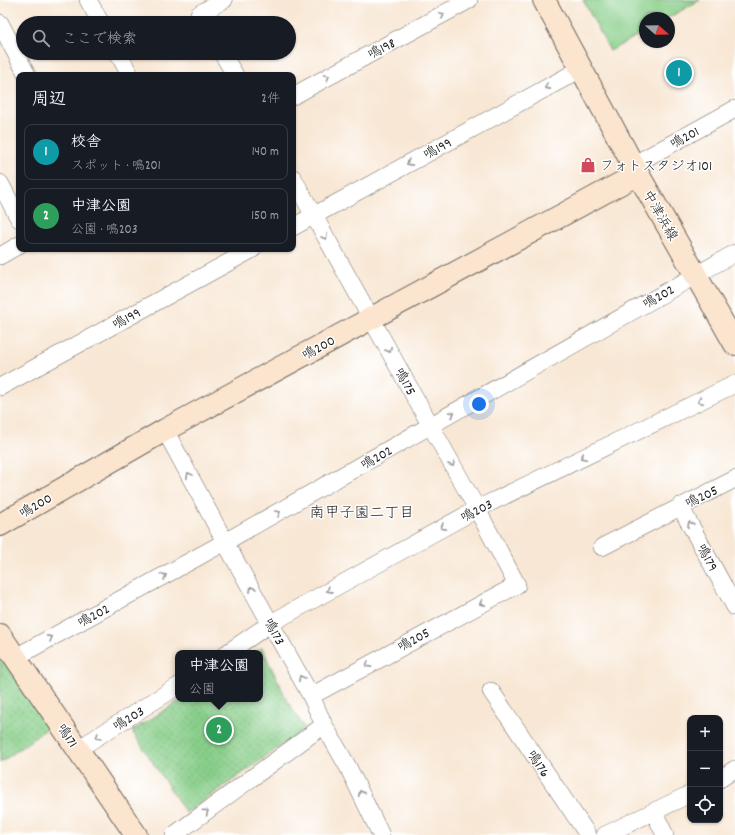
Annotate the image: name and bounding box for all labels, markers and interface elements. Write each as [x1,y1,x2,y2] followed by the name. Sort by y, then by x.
[639,12,675,48] north arrow
[438,13,445,20] one-way arrow
[16,16,296,60] search box
[30,27,52,49] icon: search
[62,29,137,51] text: ここで検索
[364,34,400,65] street label: 鳴198
[666,58,692,88] pin: 1
[323,74,331,82] one-way arrow
[544,83,551,90] one-way arrow
[32,89,66,113] text: 周辺
[261,90,280,109] text: 2件
[667,123,703,155] street label: 鳴201
[71,132,101,154] text: 校舎
[420,134,456,166] street label: 鳴199
[45,143,47,162] text: 1
[252,143,279,162] text: 140 m
[579,156,597,174] shop icon: フォトスタジオ101
[71,157,161,176] text: スポット · 鳴201
[600,157,712,177] place label: フォトスタジオ101
[405,159,413,166] one-way arrow
[637,187,682,245] street label: 中津浜線
[71,196,131,218] text: 中津公園
[43,207,49,226] text: 2
[251,207,279,226] text: 150 m
[71,221,137,240] text: 公園 · 鳴203
[321,233,328,240] one-way arrow
[639,281,679,315] street label: 鳴202
[109,304,145,336] street label: 鳴199
[299,331,339,366] street label: 鳴200
[385,346,392,353] one-way arrow
[388,364,420,399] street label: 鳴175
[469,394,489,414] your location
[697,396,704,404] one-way arrow
[447,411,455,419] one-way arrow
[357,442,397,476] street label: 鳴202
[580,453,587,460] one-way arrow
[448,459,455,467] one-way arrow
[187,472,194,479] one-way arrow
[682,481,722,514] street label: 鳴205
[16,489,56,524] street label: 鳴200
[457,495,497,528] street label: 鳴203
[309,503,415,525] district label: 南甲子園二丁目
[274,510,281,517] one-way arrow
[687,521,694,528] one-way arrow
[440,523,447,530] one-way arrow
[691,541,722,575] street label: 鳴179
[160,573,167,581] one-way arrow
[249,586,256,593] one-way arrow
[326,586,334,593] one-way arrow
[479,598,486,606] one-way arrow
[74,600,114,634] street label: 鳴202
[258,615,289,649] street label: 鳴173
[394,624,434,658] street label: 鳴205
[46,636,53,643] one-way arrow
[175,650,263,702] popup
[189,656,249,678] text: 中津公園
[365,660,372,667] one-way arrow
[299,675,306,682] one-way arrow
[189,681,215,700] text: 公園
[109,702,149,737] street label: 鳴203
[206,715,232,745] pin: 2
[687,715,723,823] map controls
[687,715,723,751] button: +
[51,720,82,752] street label: 鳴171
[95,732,102,740] one-way arrow
[521,746,554,782] street label: 鳴176
[687,751,723,787] button: −
[687,787,723,823] button: locate
[358,790,366,798] one-way arrow
[201,810,208,817] one-way arrow

